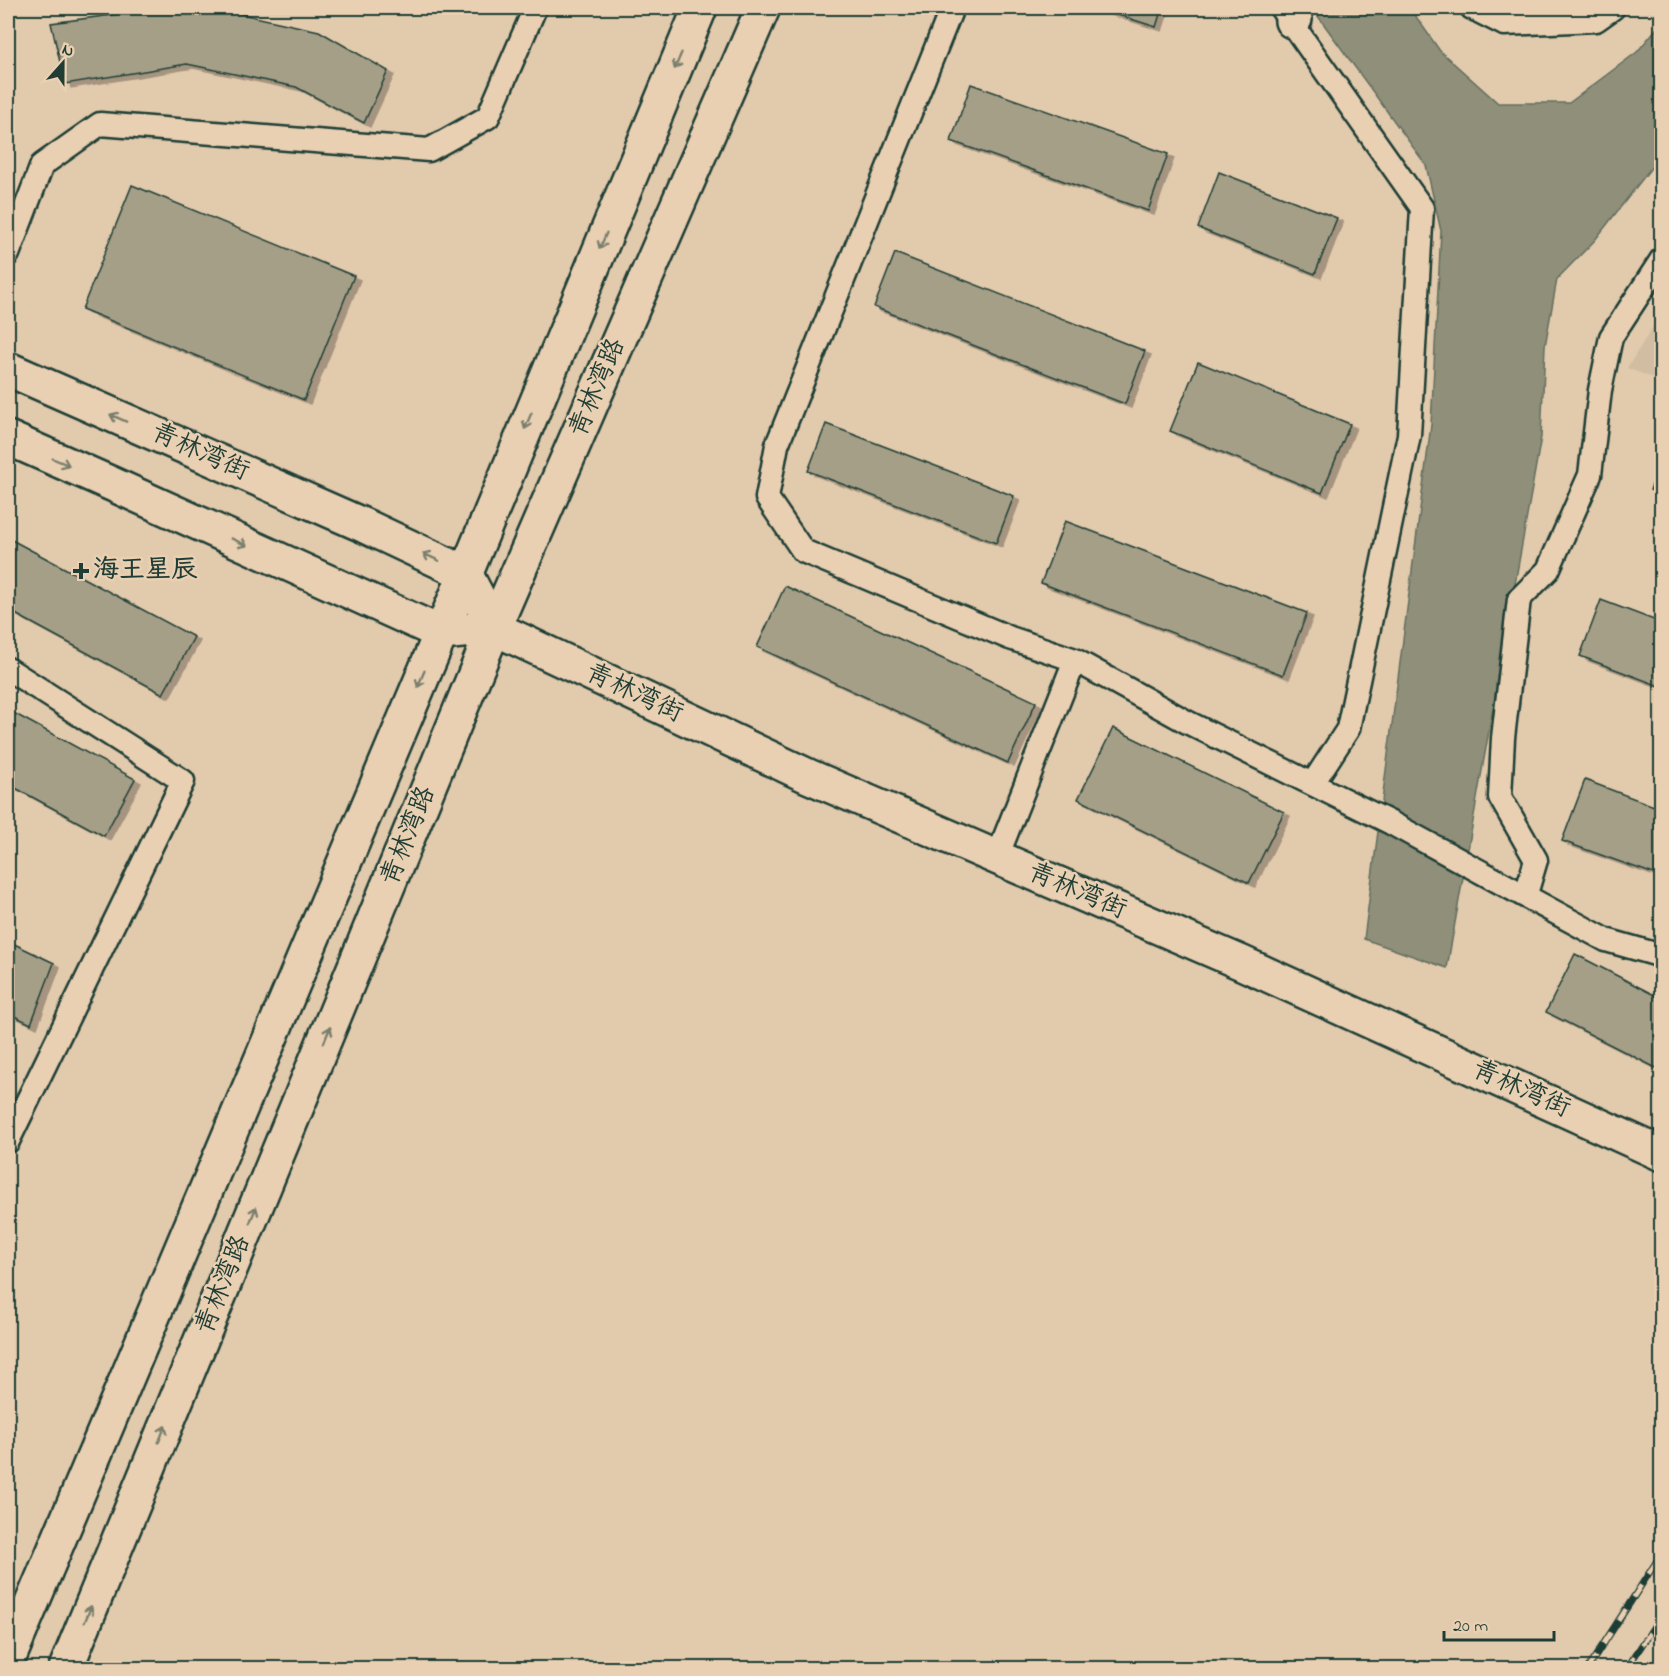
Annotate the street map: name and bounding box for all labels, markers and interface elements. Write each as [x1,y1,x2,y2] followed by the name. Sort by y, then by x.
[33,33,93,93] north arrow
[58,38,77,64] text: N
[672,52,683,70] one-way arrow
[597,232,608,250] one-way arrow
[560,333,636,443] street label: 青林湾路
[110,411,128,423] one-way arrow
[522,412,533,430] one-way arrow
[145,414,255,492] street label: 青林湾街
[52,457,70,468] one-way arrow
[230,537,248,548] one-way arrow
[422,550,440,562] one-way arrow
[93,552,198,590] place label: 海王星辰
[74,564,88,578] marker: 海王星辰
[579,655,689,733] street label: 青林湾街
[415,670,426,688] one-way arrow
[372,781,446,891] street label: 青林湾路
[1022,854,1132,930] street label: 青林湾街
[322,1026,333,1044] one-way arrow
[1466,1051,1576,1129] street label: 青林湾街
[248,1206,259,1225] one-way arrow
[187,1230,261,1340] street label: 青林湾路
[157,1425,168,1444] one-way arrow
[1444,1604,1554,1642] scale bar
[83,1606,94,1624] one-way arrow
[1453,1614,1488,1640] text: 20 m

